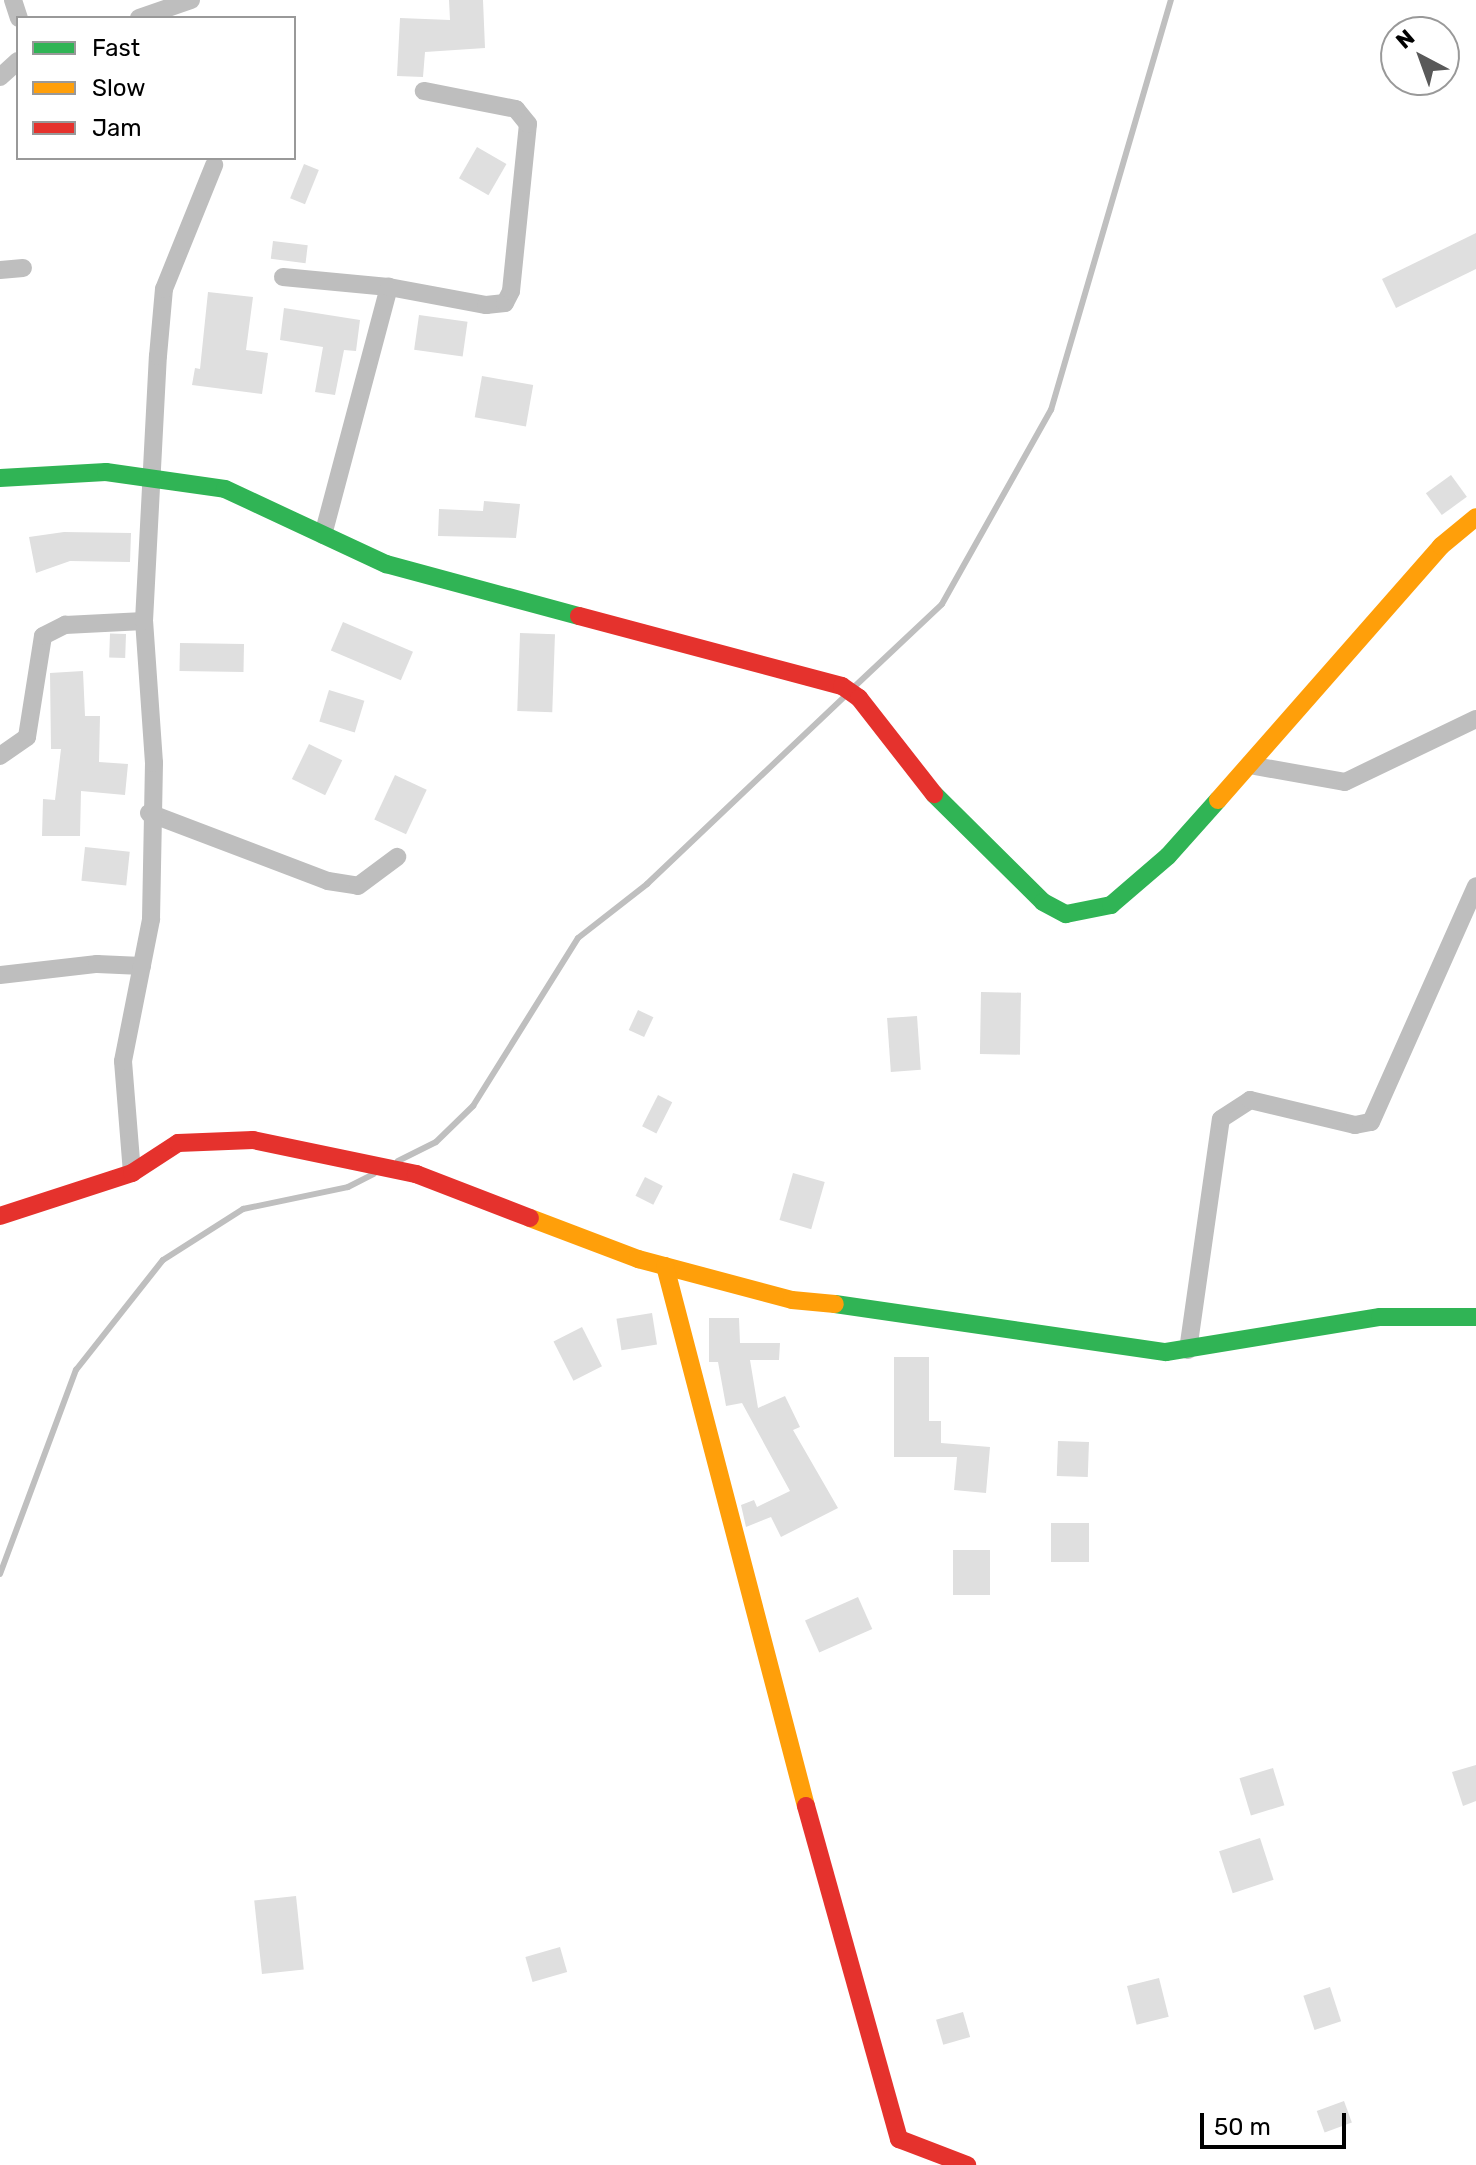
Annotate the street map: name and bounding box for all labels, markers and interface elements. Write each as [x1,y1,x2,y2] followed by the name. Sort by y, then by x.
[16,16,296,160] legend
[1380,16,1460,96] north arrow
[1390,24,1420,54] text: N
[92,34,140,62] text: Fast
[92,74,145,102] text: Slow
[92,114,142,142] text: Jam
[1204,2097,1350,2147] scale bar
[1214,2113,1271,2141] text: 50 m

